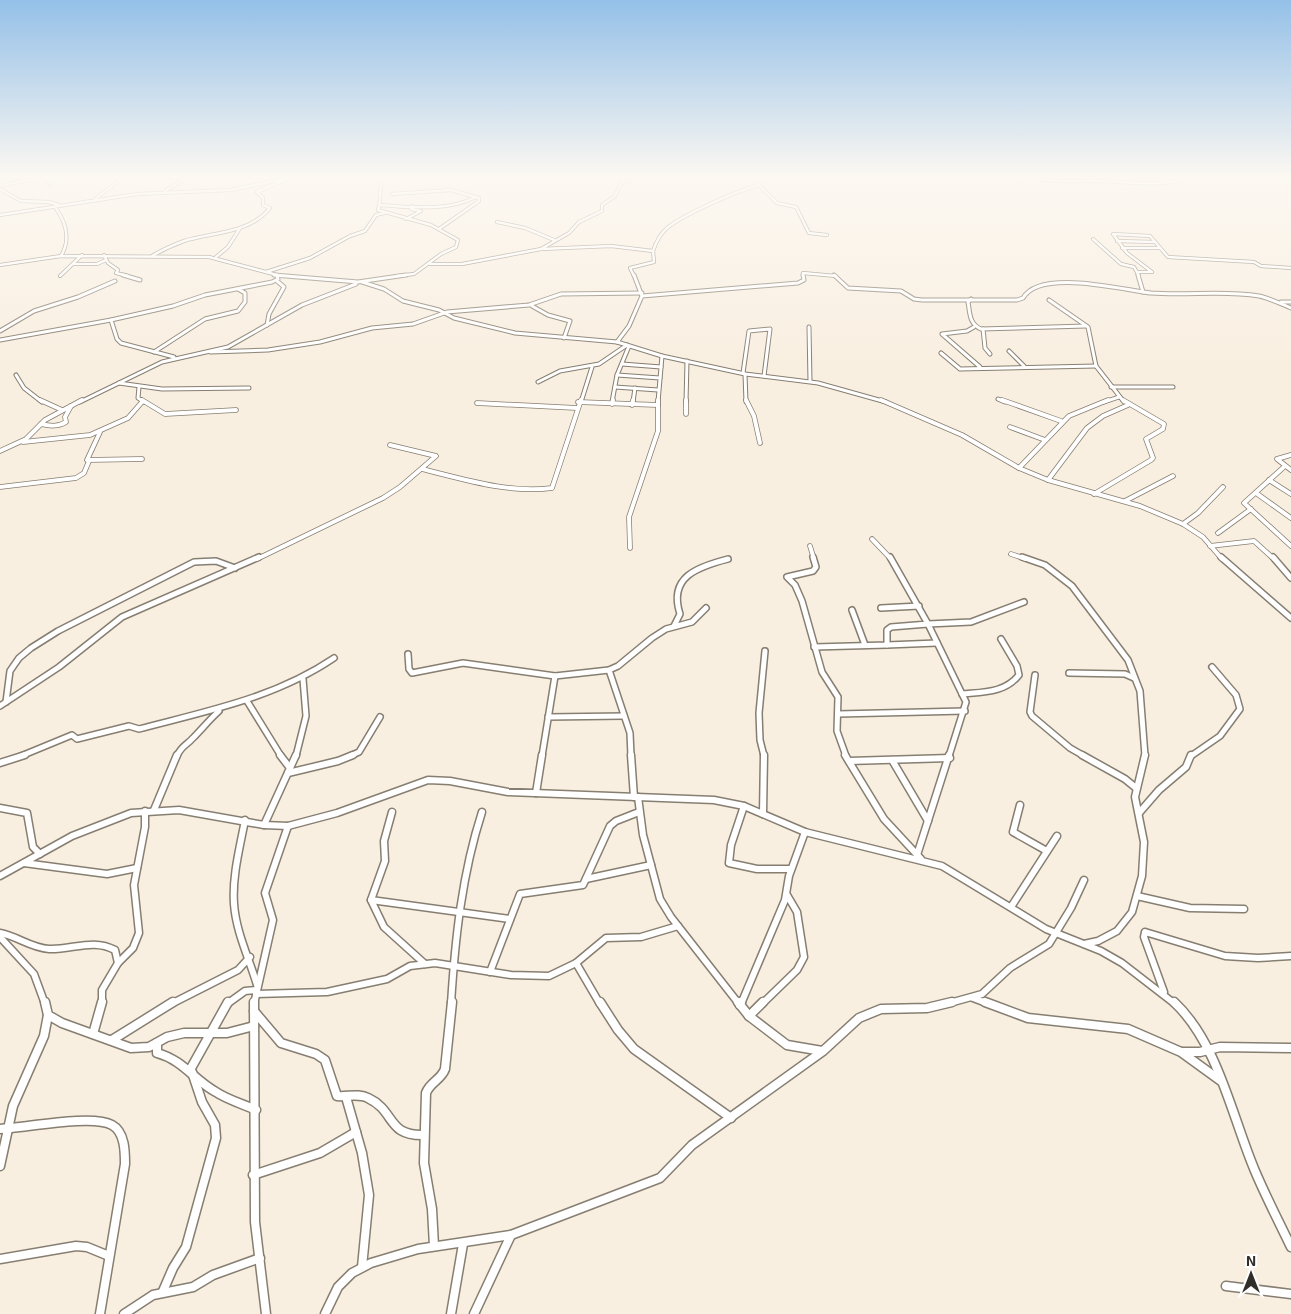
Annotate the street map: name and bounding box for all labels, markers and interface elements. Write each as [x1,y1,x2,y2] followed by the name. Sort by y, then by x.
[1226,1249,1276,1299] north arrow
[1246,1252,1256,1269] text: N

